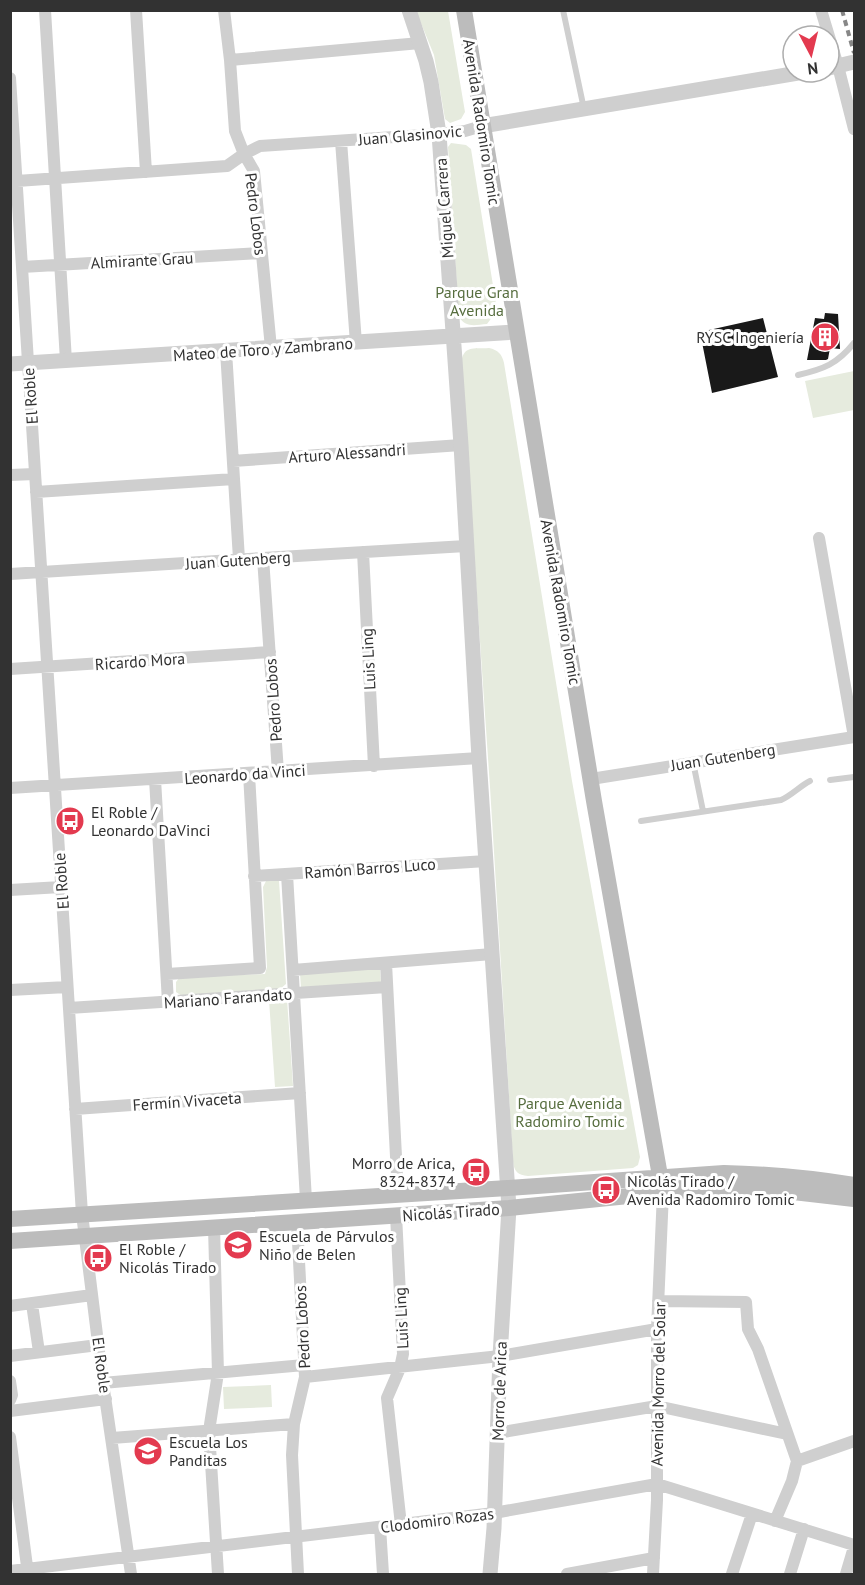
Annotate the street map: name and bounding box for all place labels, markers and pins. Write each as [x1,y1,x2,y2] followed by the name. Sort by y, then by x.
[809,321,841,353] building icon: RYSC Ingeniería
[696,327,804,347] place label: RYSC Ingeniería
[91,802,210,840] place label: El Roble / Leonardo DaVinci
[54,805,86,837] bus stop icon: El Roble / Leonardo DaVinci
[352,1153,455,1191] place label: Morro de Arica, 8324-8374
[460,1156,492,1188] bus stop icon: Morro de Arica, 8324-8374
[627,1171,795,1209] place label: Nicolás Tirado / Avenida Radomiro Tomic
[590,1174,622,1206] bus stop icon: Nicolás Tirado / Avenida Radomiro Tomic
[259,1226,395,1264] place label: Escuela de Párvulos Niño de Belen
[222,1229,254,1261] school or university icon: Escuela de Párvulos Niño de Belen
[119,1239,216,1277] place label: El Roble / Nicolás Tirado
[82,1242,114,1274] bus stop icon: El Roble / Nicolás Tirado
[169,1432,248,1470] place label: Escuela Los Panditas
[132,1435,164,1467] school or university icon: Escuela Los Panditas

